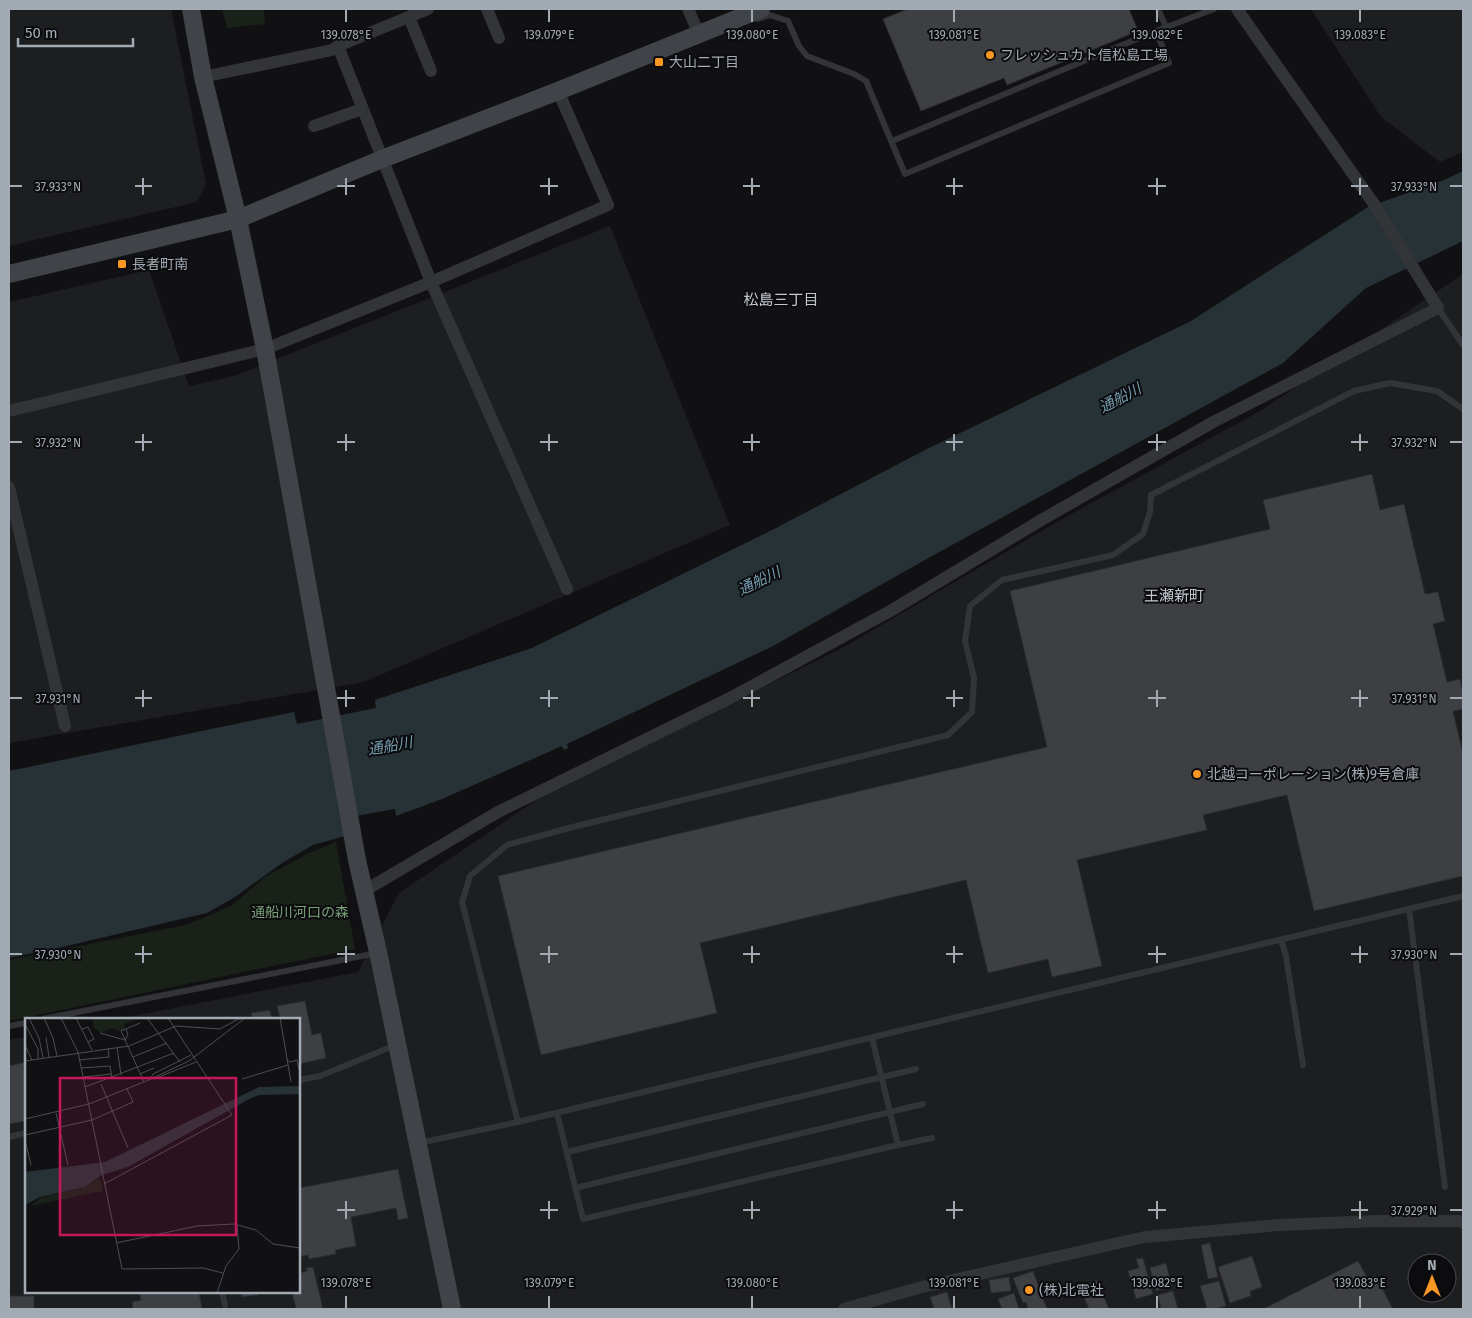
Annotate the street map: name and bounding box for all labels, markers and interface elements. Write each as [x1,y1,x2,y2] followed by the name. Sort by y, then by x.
[18,15,132,47] scale bar
[25,24,58,42] text: 50 m
[321,28,371,42] text: 139.078°E
[524,28,574,42] text: 139.079°E
[726,28,778,42] text: 139.080°E
[929,28,979,42] text: 139.081°E
[1131,28,1183,42] text: 139.082°E
[1334,28,1386,42] text: 139.083°E
[1000,47,1168,64] place label: フレッシュカト信松島工場
[984,49,996,61] marker: フレッシュカト信松島工場
[669,54,739,71] place label: 大山二丁目
[653,56,665,68] marker: 大山二丁目
[35,180,81,194] text: 37.933°N
[1391,180,1437,194] text: 37.933°N
[132,256,188,273] place label: 長者町南
[116,258,128,270] marker: 長者町南
[743,291,819,309] district label: 松島三丁目
[1096,379,1146,417] water label: 通船川
[35,436,81,450] text: 37.932°N
[1391,436,1437,450] text: 37.932°N
[735,562,785,599] water label: 通船川
[1144,587,1204,605] district label: 王瀬新町
[35,692,81,706] text: 37.931°N
[1391,692,1437,706] text: 37.931°N
[366,733,416,759] water label: 通船川
[1207,766,1419,783] place label: 北越コーポレーション(株)9号倉庫
[1191,768,1203,780] marker: 北越コーポレーション(株)9号倉庫
[251,904,349,921] park label: 通船川河口の森
[34,948,82,962] text: 37.930°N
[1390,948,1438,962] text: 37.930°N
[25,1018,300,1293] inset map
[1391,1204,1437,1218] text: 37.929°N
[1407,1253,1457,1303] north arrow
[1427,1257,1437,1274] text: N
[321,1276,371,1290] text: 139.078°E
[524,1276,574,1290] text: 139.079°E
[726,1276,778,1290] text: 139.080°E
[929,1276,979,1290] text: 139.081°E
[1131,1276,1183,1290] text: 139.082°E
[1334,1276,1386,1290] text: 139.083°E
[1039,1282,1104,1299] place label: (株)北電社
[1023,1284,1035,1296] marker: (株)北電社

